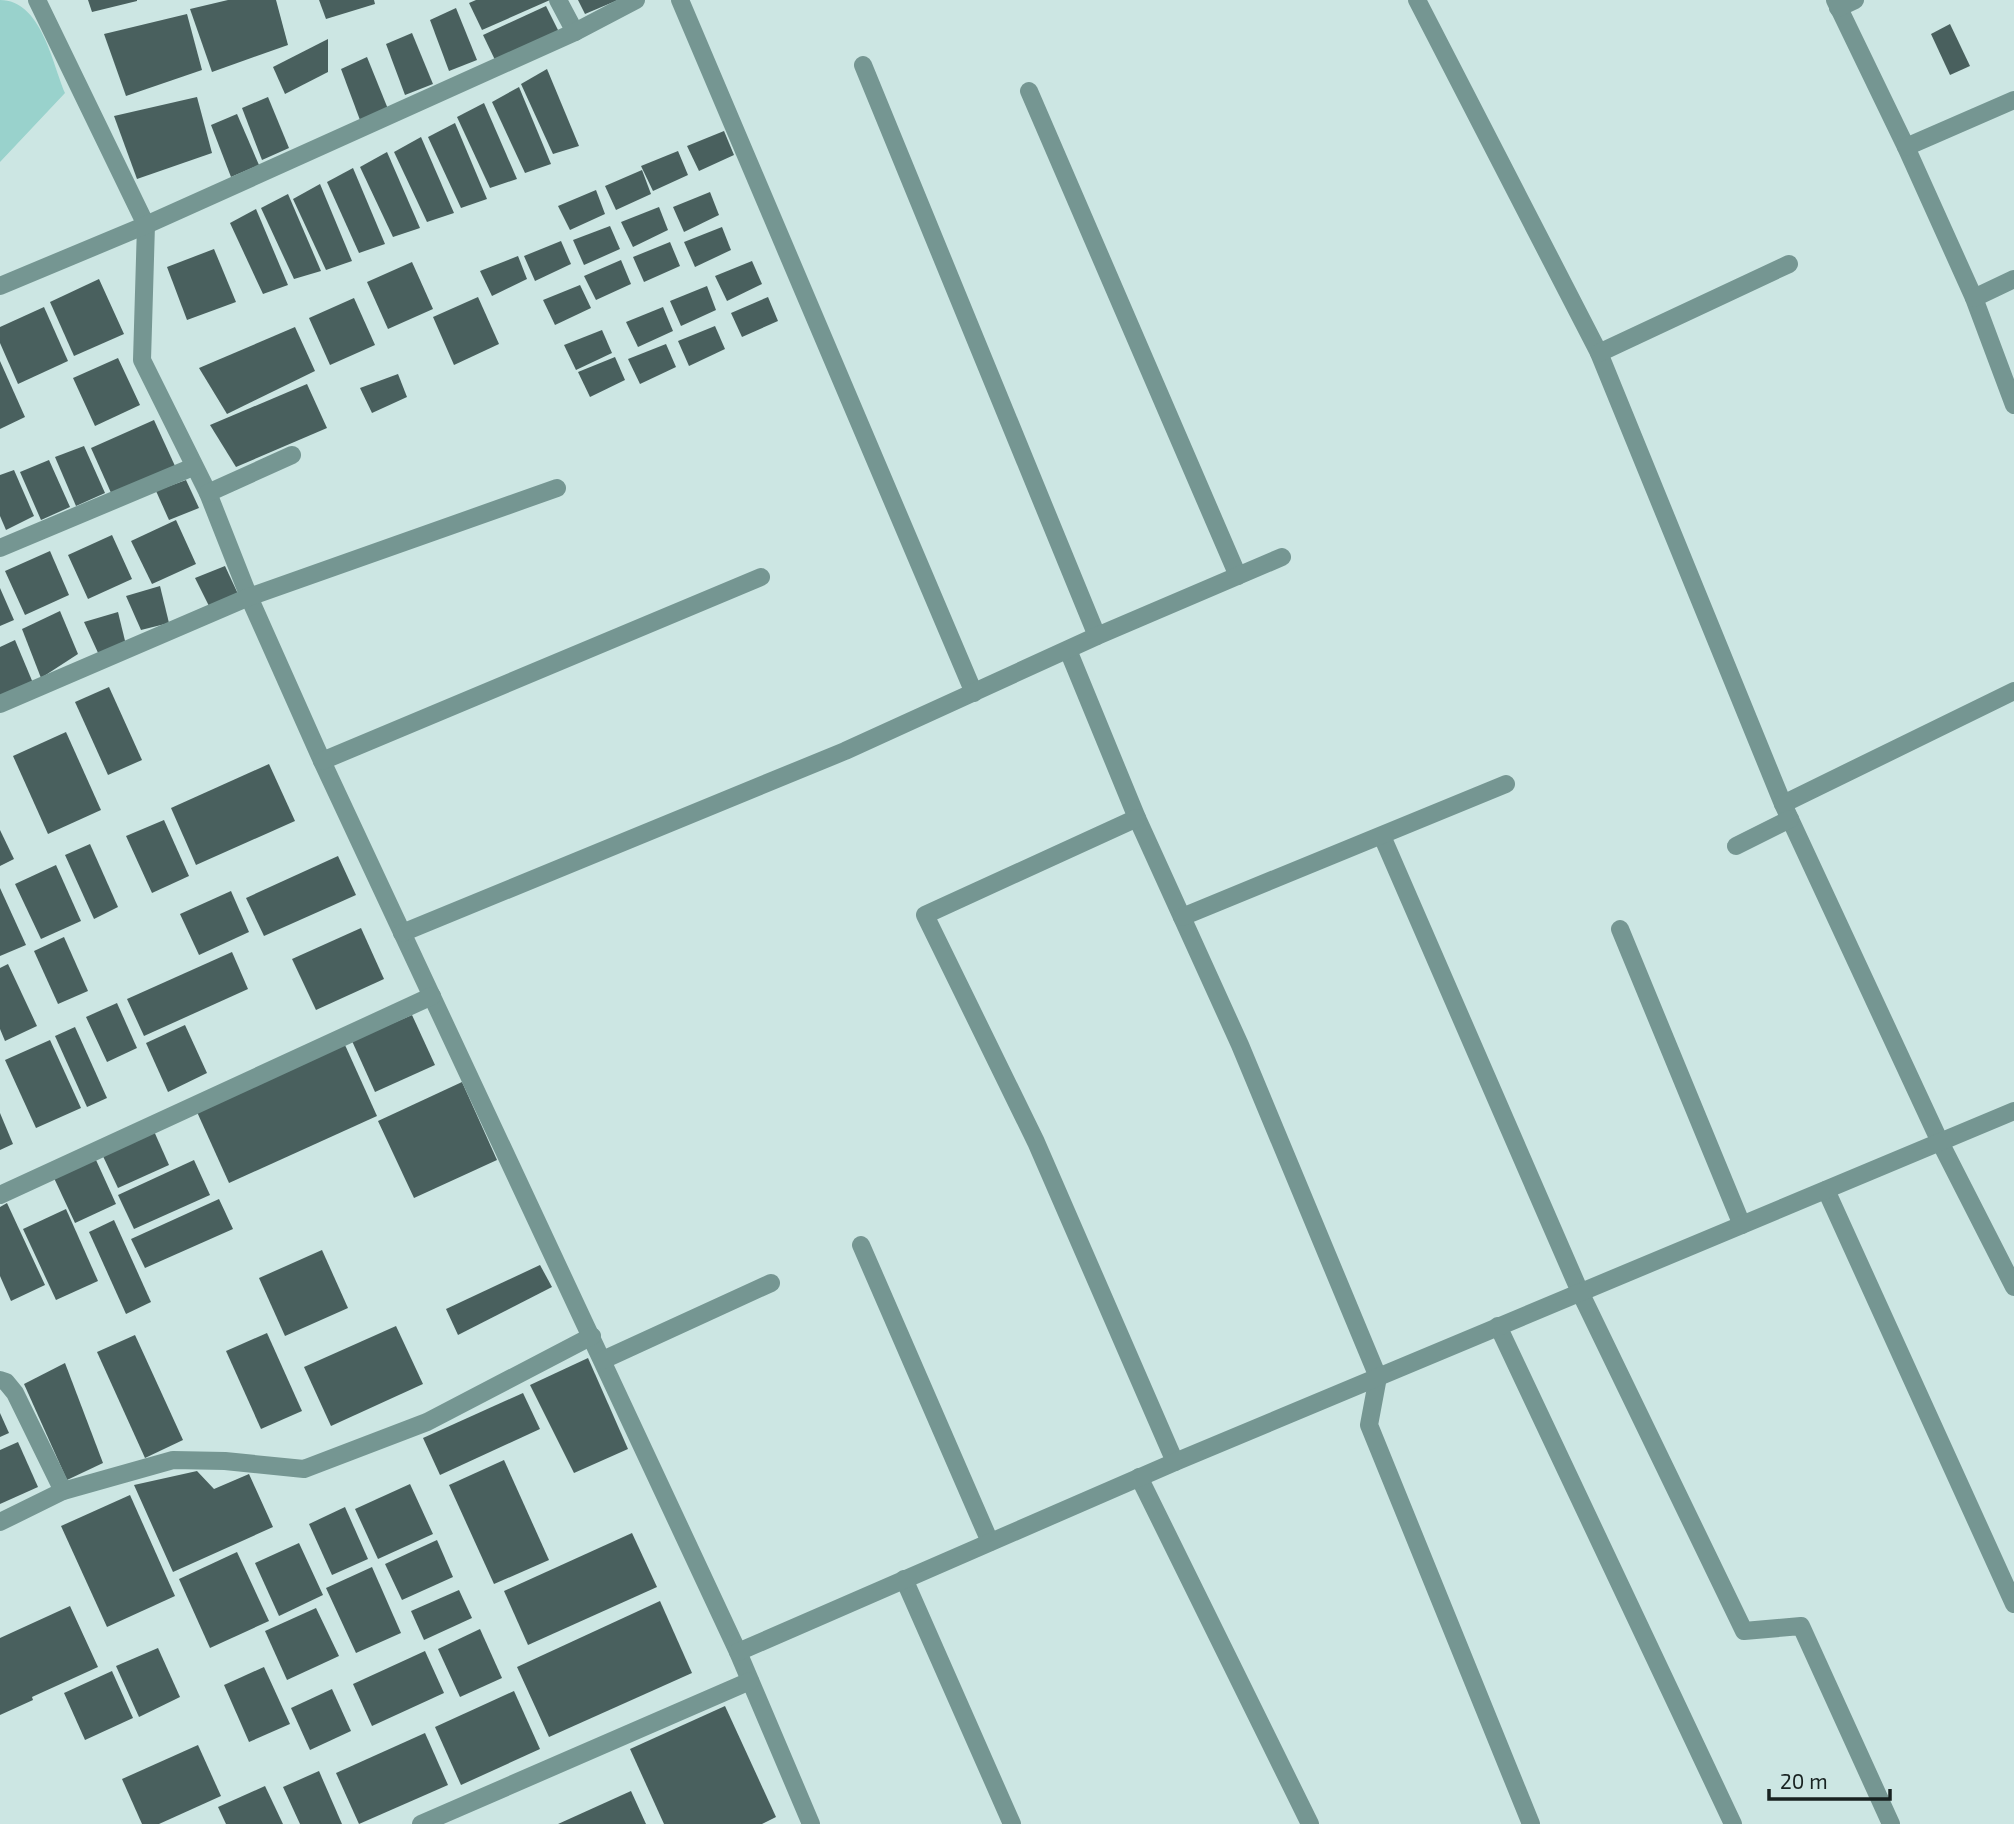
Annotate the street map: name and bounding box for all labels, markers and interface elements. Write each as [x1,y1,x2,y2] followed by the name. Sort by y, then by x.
[1769,1758,1890,1802] scale bar
[1780,1768,1828,1793] text: 20 m

